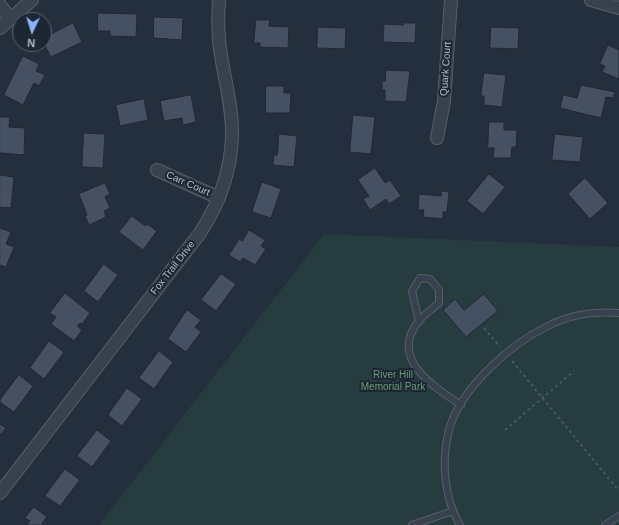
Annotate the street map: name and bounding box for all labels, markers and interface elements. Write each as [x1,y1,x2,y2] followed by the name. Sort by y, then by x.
[12,12,52,52] north arrow
[27,37,36,49] text: N
[438,41,454,97] street label: Quark Court
[164,169,212,199] street label: Carr Court
[148,239,198,297] street label: Fox Trail Drive
[361,369,425,392] park label: River Hill Memorial Park

